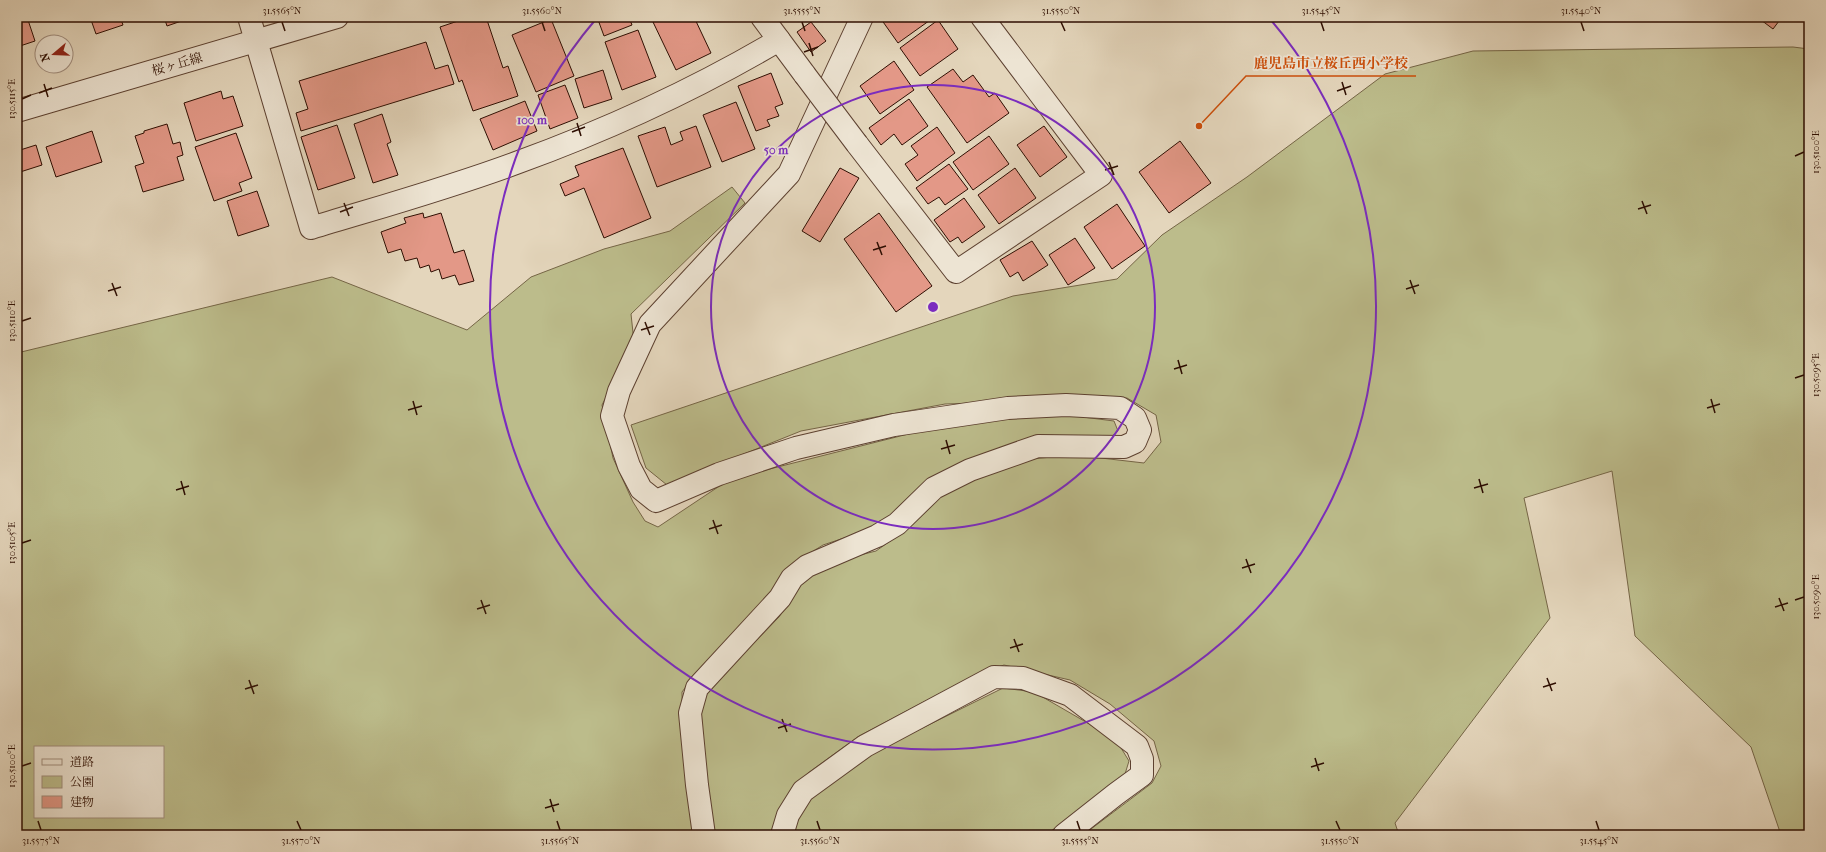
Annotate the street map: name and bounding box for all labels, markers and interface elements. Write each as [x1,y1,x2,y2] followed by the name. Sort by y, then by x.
[263,5,302,17] text: 31.5565°N
[522,5,562,17] text: 31.5560°N
[783,5,821,17] text: 31.5555°N
[1042,5,1081,17] text: 31.5550°N
[1302,5,1341,17] text: 31.5545°N
[1561,5,1602,17] text: 31.5540°N
[34,34,74,74] north arrow
[37,50,53,63] text: N
[150,50,204,78] street label: 桜ヶ丘線
[1246,50,1416,76] callout: 鹿児島市立桜丘西小学校
[1254,55,1408,72] text: 鹿児島市立桜丘西小学校
[6,79,18,119] text: 130.5115°E
[517,113,548,127] text: 100 m
[1810,130,1822,174] text: 130.5100°E
[764,143,789,157] text: 50 m
[6,300,18,342] text: 130.5110°E
[926,300,940,314] centre of rings
[1810,353,1822,397] text: 130.5095°E
[6,522,18,564] text: 130.5105°E
[1810,574,1822,620] text: 130.5090°E
[6,744,18,788] text: 130.5100°E
[34,746,164,818] legend
[70,755,94,769] text: 道路
[70,775,94,789] text: 公園
[70,795,94,809] text: 建物
[22,835,60,847] text: 31.5575°N
[281,835,321,847] text: 31.5570°N
[541,835,580,847] text: 31.5565°N
[800,835,840,847] text: 31.5560°N
[1061,835,1099,847] text: 31.5555°N
[1321,835,1360,847] text: 31.5550°N
[1580,835,1619,847] text: 31.5545°N

